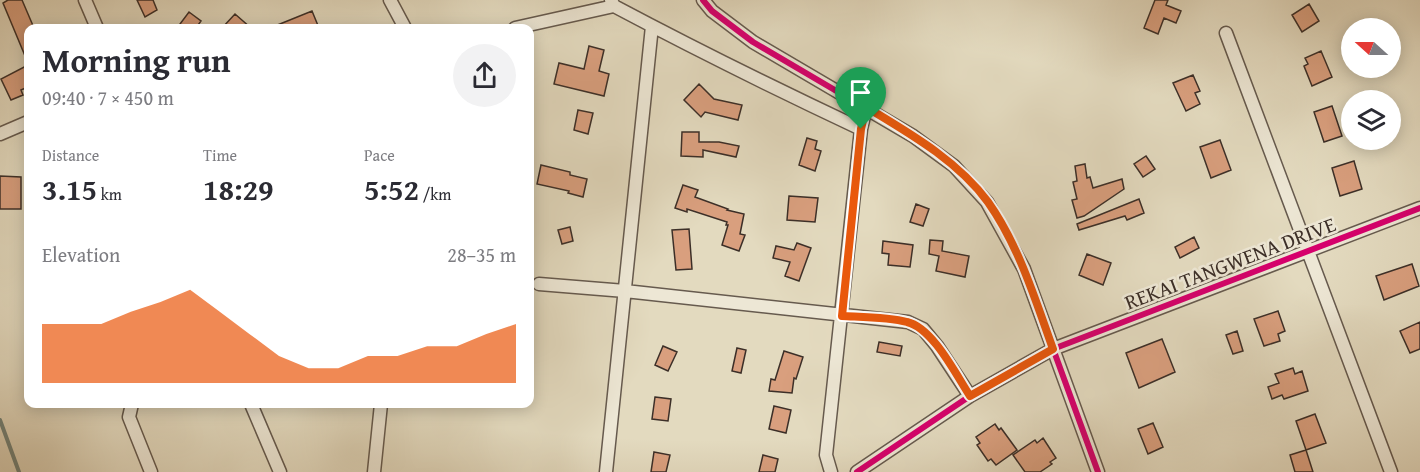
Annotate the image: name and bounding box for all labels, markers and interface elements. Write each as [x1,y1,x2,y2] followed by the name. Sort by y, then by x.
[1341,18,1401,78] north arrow
[1341,18,1401,150] map controls
[42,36,231,84] text: Morning run
[453,44,516,107] button: share
[835,67,886,129] pin
[844,76,877,109] icon: arrive
[42,83,174,112] text: 09:40 · 7 × 450 m
[1341,90,1401,150] button: layers
[42,143,99,167] text: Distance
[203,143,237,167] text: Time
[364,143,395,167] text: Pace
[42,167,97,211] text: 3.15
[203,167,274,211] text: 18:29
[364,167,419,211] text: 5:52
[97,182,122,206] text: km
[419,182,451,206] text: /km
[1120,208,1340,318] street label: REKAI TANGWENA DRIVE
[42,240,120,269] text: Elevation
[447,240,516,269] text: 28–35 m

